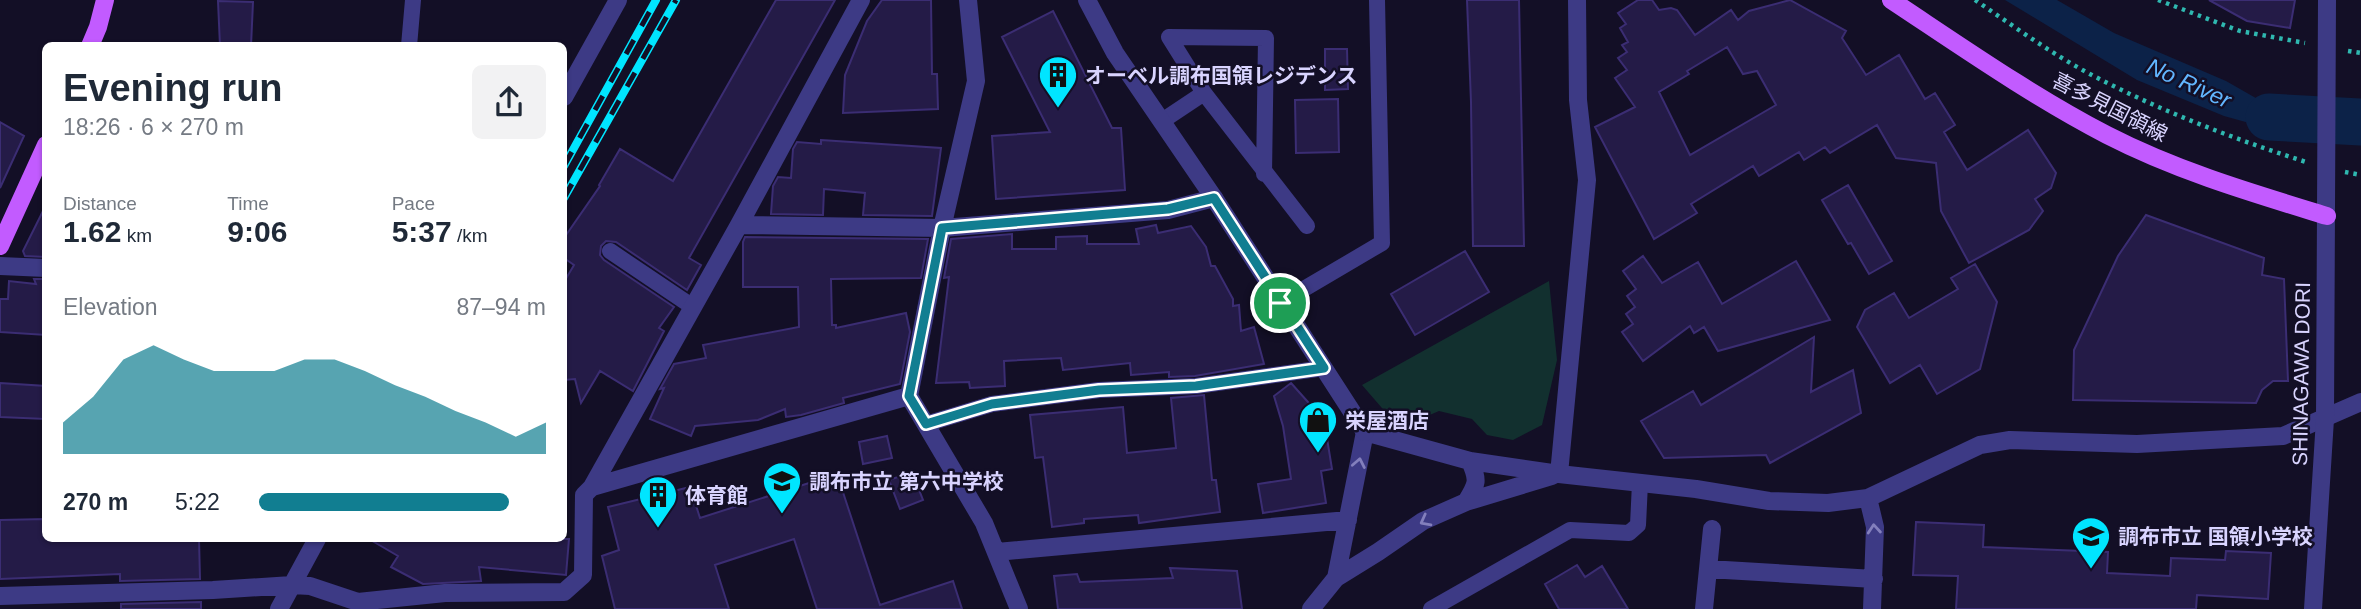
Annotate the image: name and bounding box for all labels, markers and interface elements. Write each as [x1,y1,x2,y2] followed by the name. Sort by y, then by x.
[2143,53,2236,114] water label: No River
[1037,54,1079,109] building icon: オーベル調布国領レジデンス
[1085,64,1358,87] place label: オーベル調布国領レジデンス
[472,65,546,139] button: share
[63,67,283,109] text: Evening run
[2049,68,2171,146] street label: 喜多見国領線
[63,114,244,140] text: 18:26 · 6 × 270 m
[63,193,137,214] text: Distance
[227,193,269,214] text: Time
[392,193,435,214] text: Pace
[63,215,121,248] text: 1.62
[227,215,287,248] text: 9:06
[392,215,452,248] text: 5:37
[121,225,152,246] text: km
[452,225,488,246] text: /km
[1250,273,1310,333] pin
[2288,282,2314,466] street label: SHINAGAWA DORI
[1261,284,1299,322] icon: arrive
[63,294,158,320] text: Elevation
[456,294,546,320] text: 87–94 m
[1297,399,1339,454] shop icon: 栄屋酒店
[1345,409,1429,432] place label: 栄屋酒店
[1350,457,1365,469] one-way arrow
[761,460,803,515] school or university icon: 調布市立 第六中学校
[809,470,1004,493] place label: 調布市立 第六中学校
[637,474,679,529] building icon: 体育館
[685,484,748,507] place label: 体育館
[63,489,128,515] text: 270 m
[175,489,220,515] text: 5:22
[1420,513,1433,527] one-way arrow
[2070,515,2112,570] school or university icon: 調布市立 国領小学校
[1867,523,1882,534] one-way arrow
[2118,525,2313,548] place label: 調布市立 国領小学校

